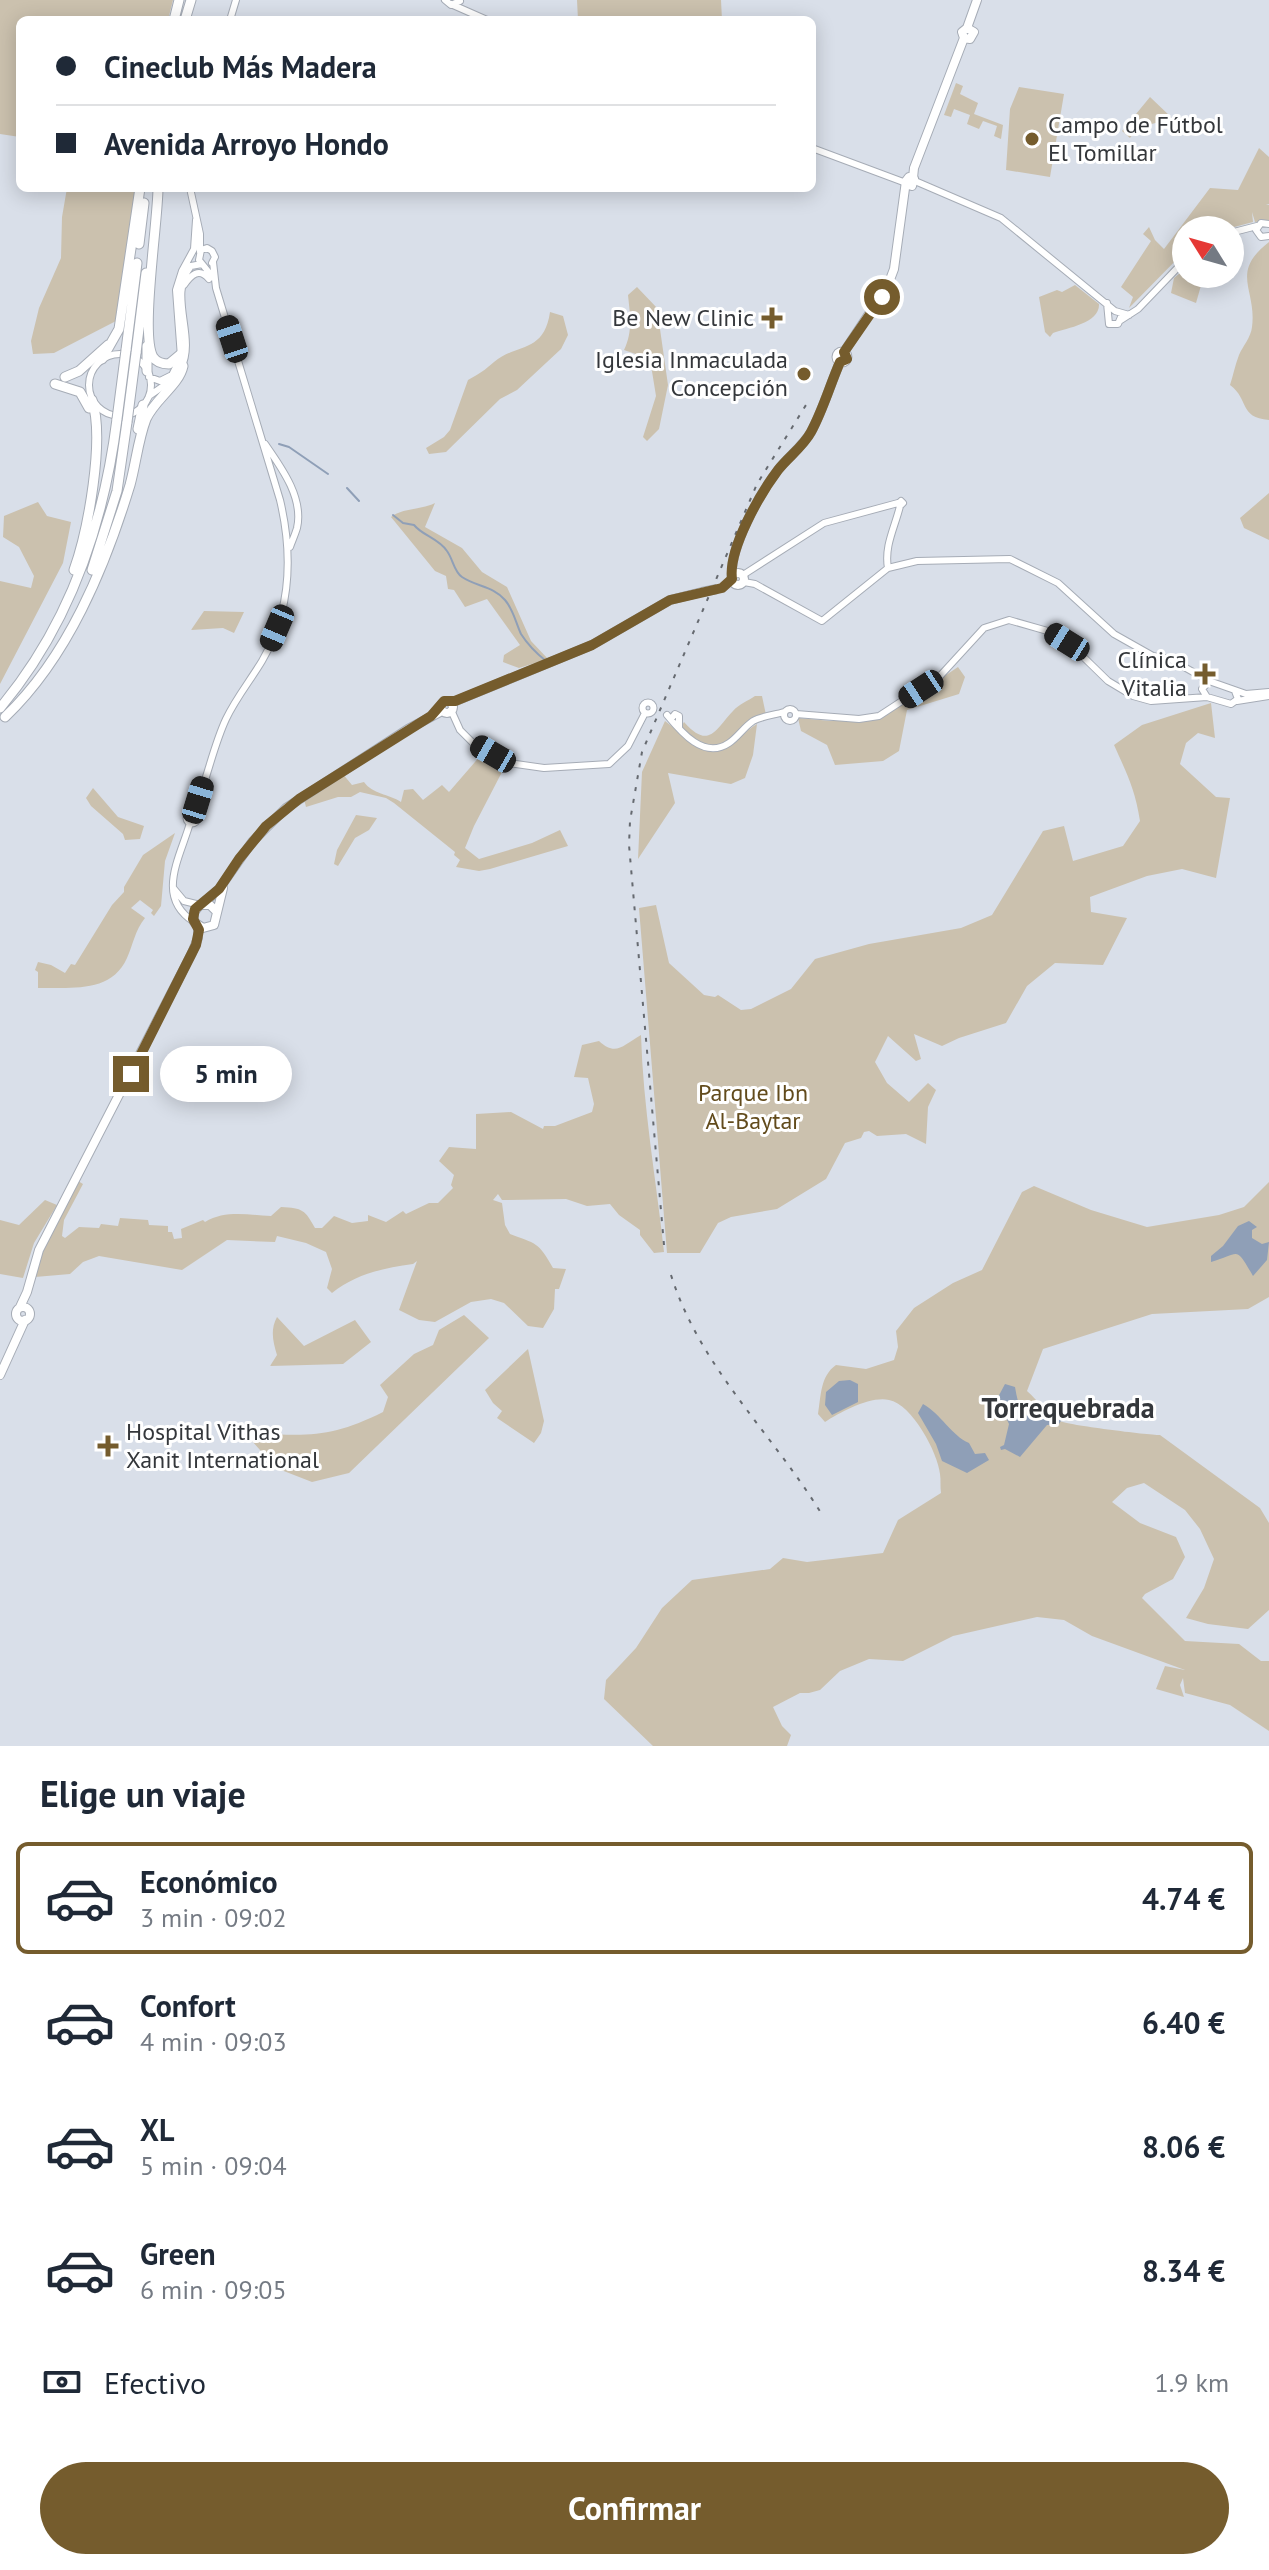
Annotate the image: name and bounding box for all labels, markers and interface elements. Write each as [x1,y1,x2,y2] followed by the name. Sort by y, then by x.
[104,47,377,86] text: Cineclub Más Madera
[1048,109,1223,168] place label: Campo de Fútbol El Tomillar
[104,124,389,163] text: Avenida Arroyo Hondo
[1023,130,1041,148] marker: Campo de Fútbol El Tomillar
[1172,216,1244,288] north arrow
[1172,216,1244,288] map controls
[864,279,900,315] route start
[612,302,754,333] place label: Be New Clinic
[761,307,783,329] marker: Be New Clinic
[213,312,251,366] car
[595,344,788,403] place label: Iglesia Inmaculada Concepción
[795,365,813,383] marker: Iglesia Inmaculada Concepción
[257,601,297,655] car
[1040,619,1094,665] car
[1118,644,1187,703] place label: Clínica Vitalia
[1194,663,1216,685] marker: Clínica Vitalia
[894,666,948,712] car
[466,732,520,776] car
[180,774,216,826] car
[159,1046,291,1102] callout: 5 min
[113,1056,149,1092] route end
[194,1057,258,1090] text: 5 min
[698,1077,808,1136] park label: Parque Ibn Al-Baytar
[981,1389,1155,1426] district label: Torrequebrada
[126,1416,319,1475] place label: Hospital Vithas Xanit International
[97,1435,119,1457] marker: Hospital Vithas Xanit International
[40,1770,246,1817] text: Elige un viaje
[44,1862,116,1934] icon: car
[140,1862,278,1901] text: Económico
[1142,1879,1225,1918] text: 4.74 €
[140,1901,287,1934] text: 3 min · 09:02
[44,1986,116,2058] icon: car
[140,1986,236,2025] text: Confort
[1142,2003,1225,2042] text: 6.40 €
[140,2025,287,2058] text: 4 min · 09:03
[44,2110,116,2182] icon: car
[140,2110,174,2149] text: XL
[1142,2127,1225,2166] text: 8.06 €
[140,2149,287,2182] text: 5 min · 09:04
[44,2234,116,2306] icon: car
[140,2234,215,2273] text: Green
[1142,2251,1225,2290] text: 8.34 €
[140,2273,287,2306] text: 6 min · 09:05
[40,2360,84,2404] icon: cash
[104,2363,206,2402] text: Efectivo
[1155,2366,1229,2399] text: 1.9 km
[40,2462,1229,2554] button: Confirmar

